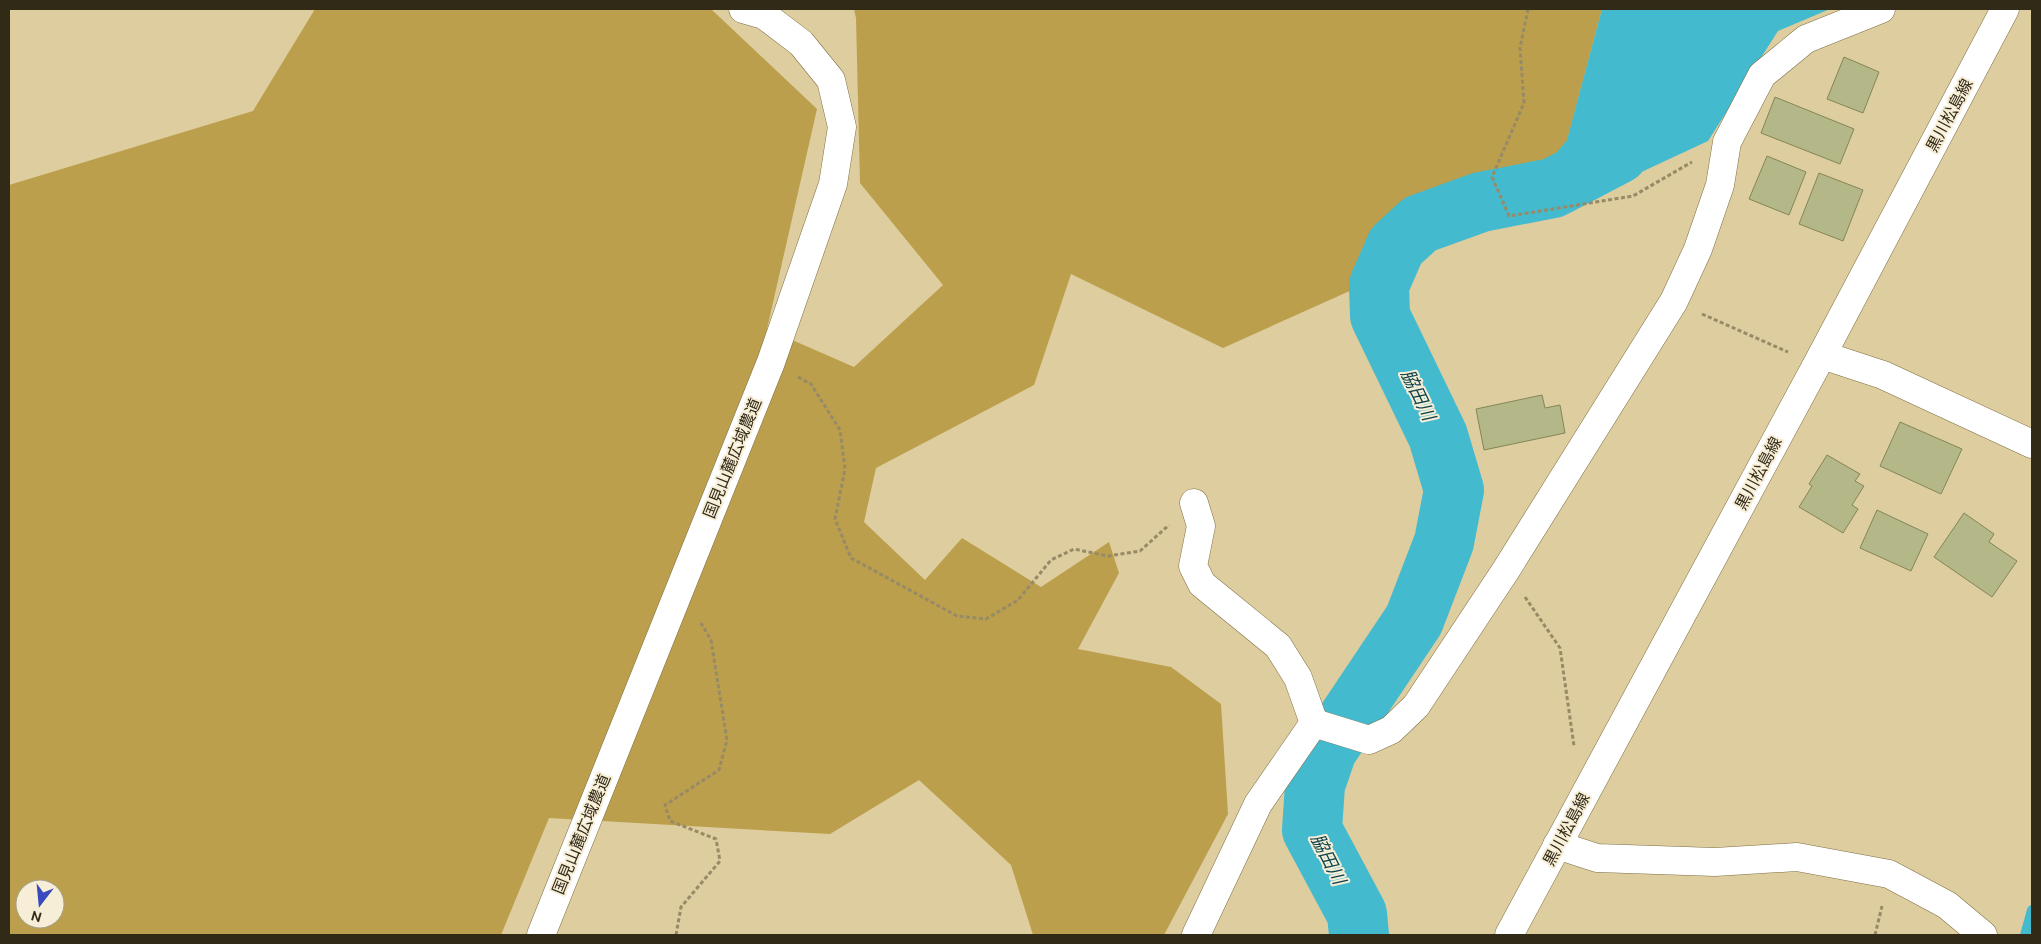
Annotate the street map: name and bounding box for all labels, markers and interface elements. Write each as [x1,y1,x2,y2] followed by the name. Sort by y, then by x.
[1922,75,1976,155] street label: 黒川松島線
[1398,366,1441,425] water label: 脇田川
[700,395,764,521] street label: 国見山麓広域農道
[1731,433,1785,513] street label: 黒川松島線
[549,771,613,897] street label: 国見山麓広域農道
[1539,789,1593,869] street label: 黒川松島線
[1308,830,1351,889] water label: 脇田川
[15,879,65,929] north arrow
[29,907,44,926] text: N

